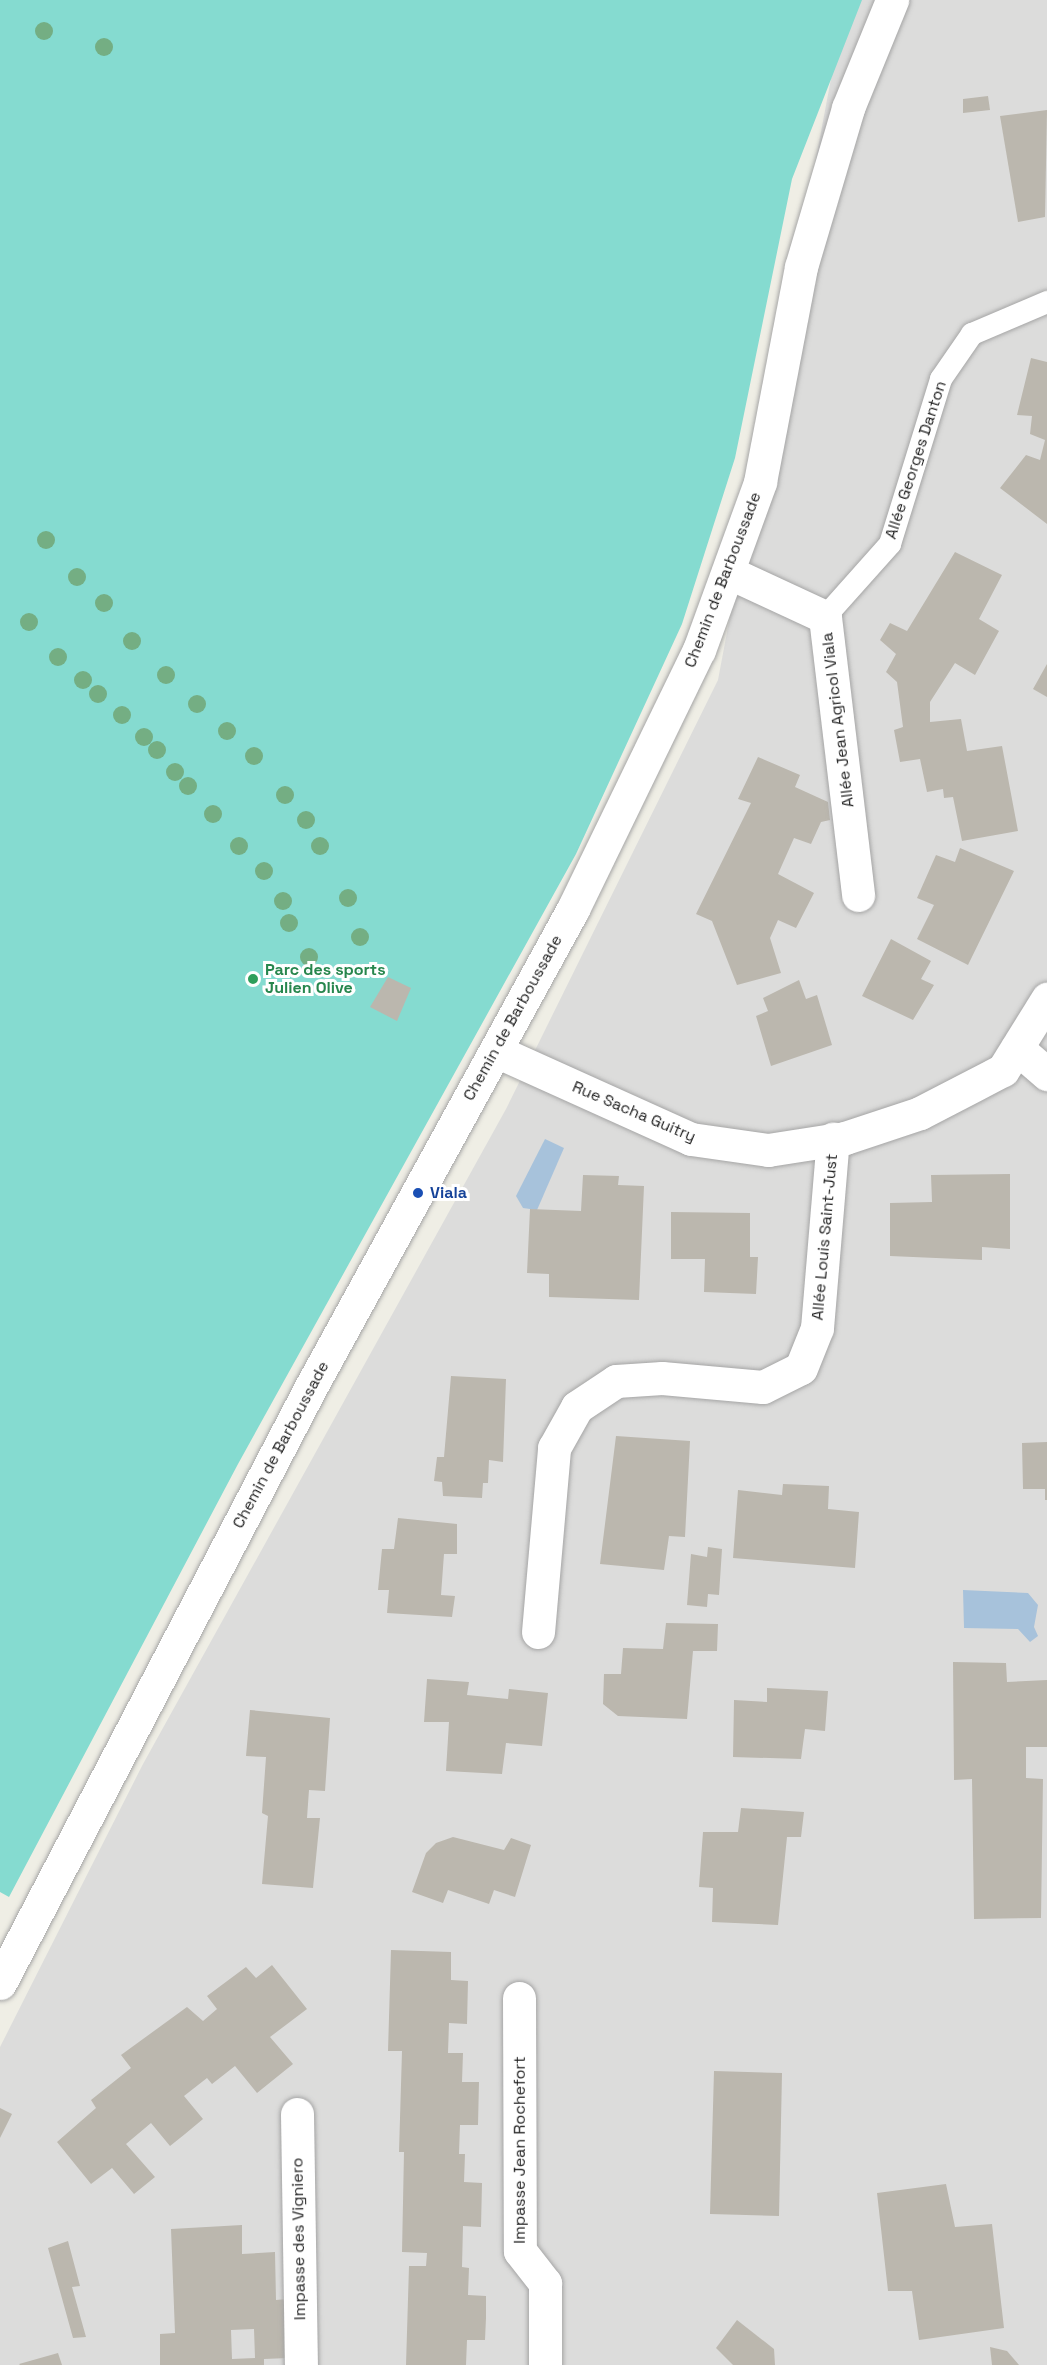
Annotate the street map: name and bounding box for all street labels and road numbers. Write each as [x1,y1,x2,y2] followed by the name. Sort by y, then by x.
[881,379,951,541] street label: Allée Georges Danton
[681,490,765,670] street label: Chemin de Barboussade
[818,631,858,809] street label: Allée Jean Agricol Viala
[459,932,567,1104] street label: Chemin de Barboussade
[569,1077,699,1147] street label: Rue Sacha Guitry
[808,1153,842,1321] street label: Allée Louis Saint-Just
[229,1358,333,1532] street label: Chemin de Barboussade
[510,2056,530,2244] street label: Impasse Jean Rochefort
[288,2157,310,2321] street label: Impasse des Vigniero

